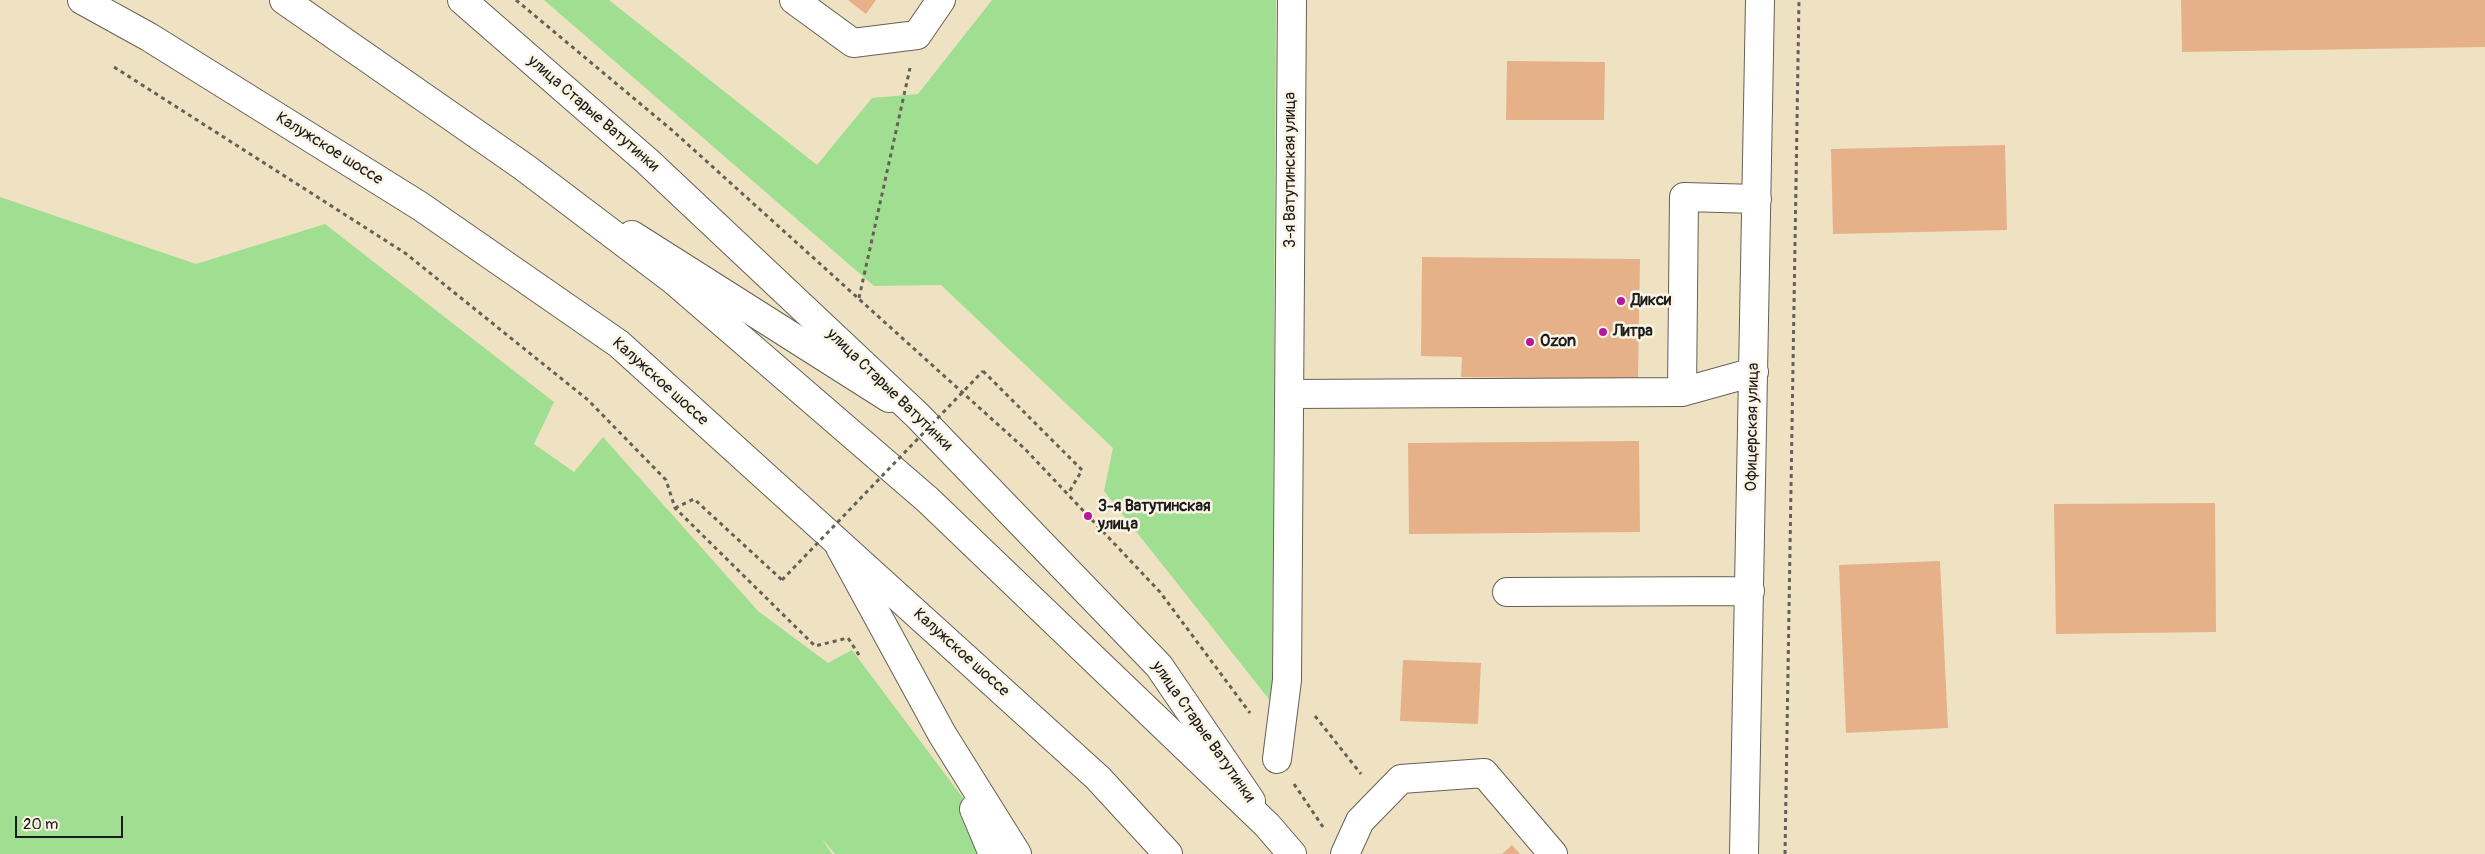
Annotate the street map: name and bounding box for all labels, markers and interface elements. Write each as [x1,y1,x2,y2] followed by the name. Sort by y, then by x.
[523,52,663,176] street label: улица Старые Ватутинки
[1281,92,1301,248] street label: 3-я Ватутинская улица
[272,108,386,190] street label: Калужское шоссе
[1631,291,1671,311] place label: Дикси
[1615,295,1627,307] marker: Дикси
[1613,322,1653,342] place label: Литра
[822,325,956,455] street label: улица Старые Ватутинки
[1597,326,1609,338] marker: Литра
[1540,332,1576,352] place label: Ozon
[608,334,712,430] street label: Калужское шоссе
[1524,336,1536,348] marker: Ozon
[1742,362,1764,492] street label: Офицерская улица
[1098,497,1211,535] place label: 3-я Ватутинская улица
[1082,510,1094,522] marker: 3-я Ватутинская улица
[909,605,1013,701] street label: Калужское шоссе
[1147,658,1259,806] street label: улица Старые Ватутинки
[18,806,125,838] scale bar
[23,815,58,834] text: 20 m

